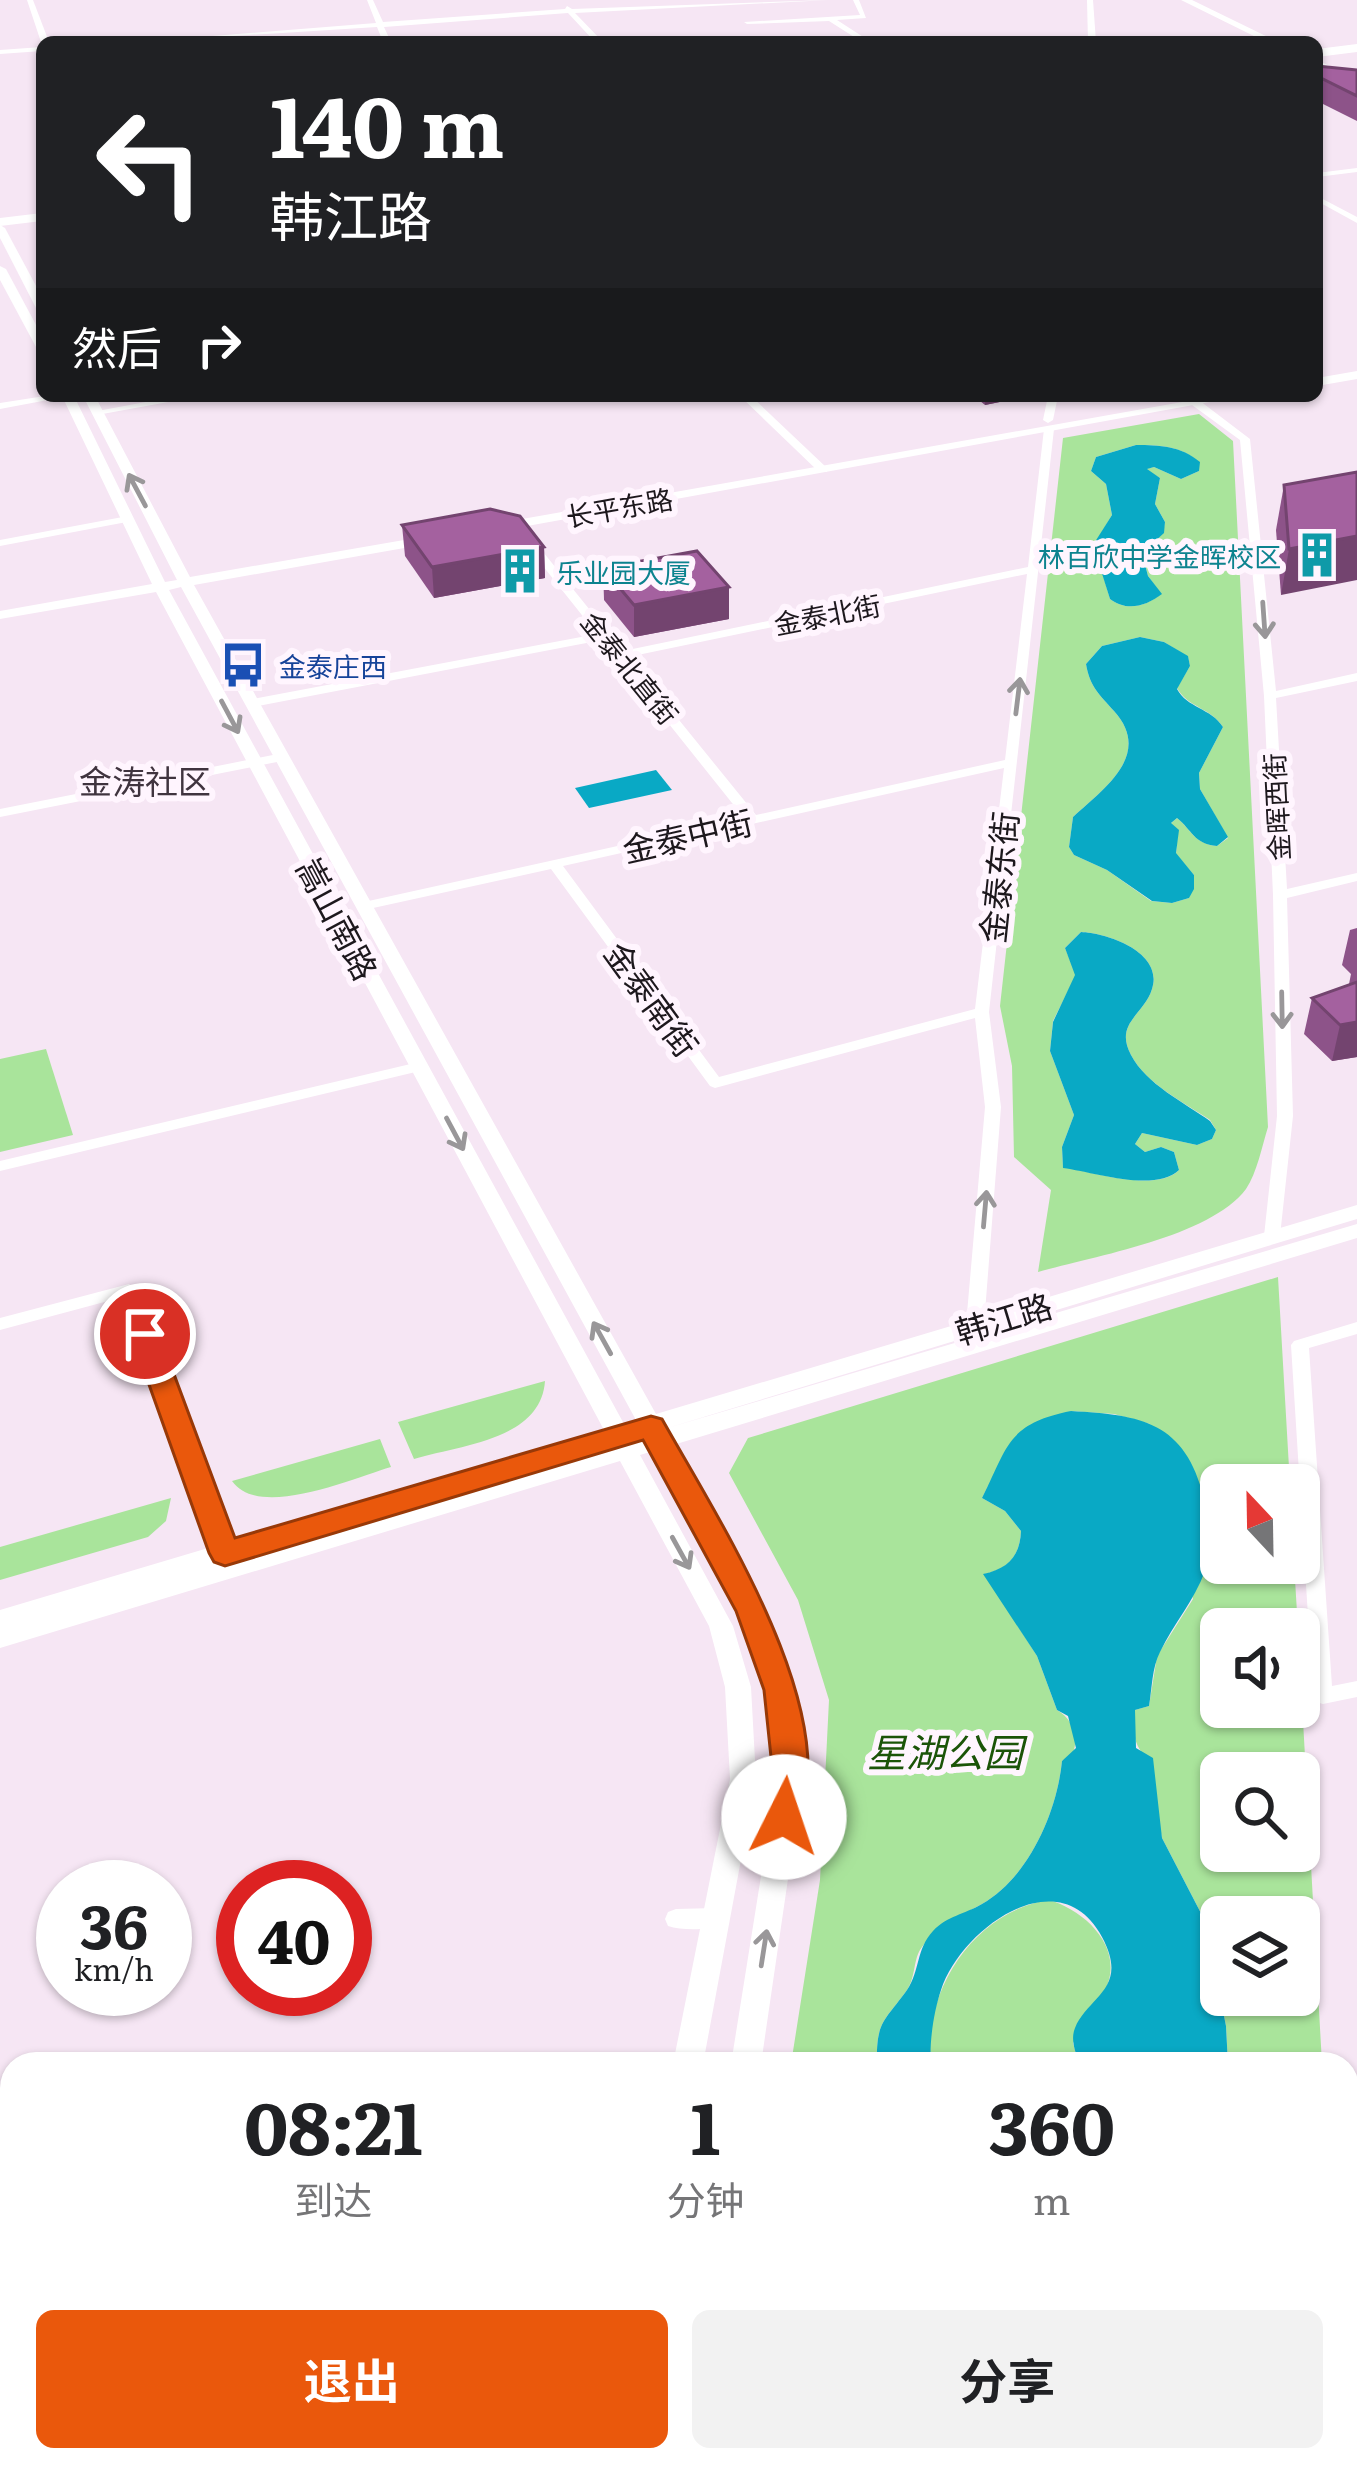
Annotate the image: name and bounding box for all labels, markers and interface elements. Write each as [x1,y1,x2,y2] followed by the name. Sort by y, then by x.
[270,59,505,184] text: 140 m
[72,84,228,240] icon: left
[270,173,432,254] text: 韩江路
[72,312,162,379] text: 然后
[186,312,252,378] icon: right
[125,472,148,508] one-way arrow
[562,477,676,535] street label: 长平东路
[1292,530,1342,580] building icon: 林百欣中学金晖校区
[1038,535,1281,575] place label: 林百欣中学金晖校区
[495,546,545,596] building icon: 乐业园大厦
[556,551,691,591] place label: 乐业园大厦
[770,583,884,643] street label: 金泰北街
[1253,600,1276,639] one-way arrow
[573,602,689,732] street label: 金泰北直街
[218,640,268,690] bus stop icon: 金泰庄西
[279,645,387,685] place label: 金泰庄西
[1007,677,1029,716] one-way arrow
[219,698,242,733] one-way arrow
[1252,752,1298,862] street label: 金晖西街
[79,755,211,804] district label: 金涛社区
[617,795,757,873] street label: 金泰中街
[966,809,1028,945] street label: 金泰东街
[286,848,392,988] street label: 嵩山南路
[594,930,712,1066] street label: 金泰南街
[1271,990,1294,1029] one-way arrow
[444,1116,467,1151] one-way arrow
[974,1190,997,1229] one-way arrow
[948,1279,1058,1355] street label: 韩江路
[94,1283,196,1385] pin
[112,1301,178,1367] icon: arrive
[590,1321,613,1356] one-way arrow
[1200,1464,1320,1584] north arrow
[1200,1464,1320,2016] map controls
[670,1535,693,1570] one-way arrow
[1200,1608,1320,1728] button: sound
[867,1721,1028,1779] park label: 星湖公园
[1200,1752,1320,1872] button: search
[721,1754,847,1880] position arrow
[216,1860,372,2016] speed limit sign: 40
[80,1878,148,1967] text: 36
[1200,1896,1320,2016] button: layers
[753,1930,776,1969] one-way arrow
[74,1946,154,1990] text: km/h
[244,2070,423,2177] text: 08:21
[691,2070,720,2177] text: 1
[988,2070,1115,2177] text: 360
[294,2169,372,2227] text: 到达
[666,2169,744,2227] text: 分钟
[1033,2169,1071,2227] text: m
[36,2310,668,2448] button: 退出
[692,2310,1323,2448] button: 分享

